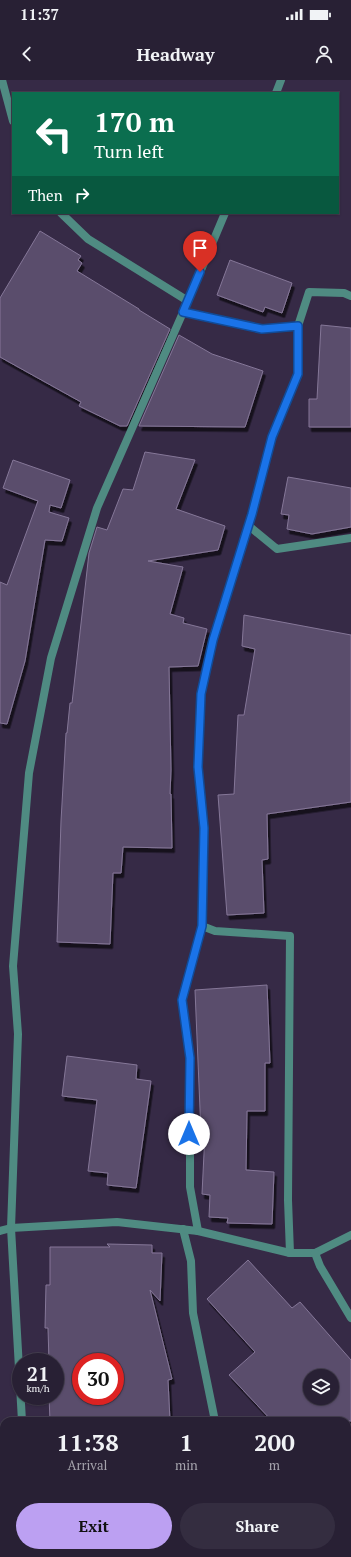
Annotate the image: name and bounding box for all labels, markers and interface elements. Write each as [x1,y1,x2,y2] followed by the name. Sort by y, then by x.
[20,4,59,24] text: 11:37
[137,42,214,66] text: Headway
[16,43,38,65] icon: back
[313,43,335,65] icon: person
[94,103,175,140] text: 170 m
[28,108,80,160] icon: left
[94,139,164,163] text: Turn left
[71,184,93,206] icon: right
[28,185,63,205] text: Then
[183,231,217,272] pin
[189,237,211,259] icon: arrive
[168,1113,210,1155] position arrow
[72,1353,124,1405] speed limit sign: 30
[27,1360,49,1387] text: 21
[303,1369,339,1405] map controls
[303,1369,339,1405] button: layers
[26,1382,50,1395] text: km/h
[56,1426,119,1458] text: 11:38
[180,1426,193,1458] text: 1
[254,1426,295,1458] text: 200
[68,1456,107,1474] text: Arrival
[175,1456,198,1474] text: min
[269,1456,280,1474] text: m
[16,1503,172,1549] button: Exit
[180,1503,335,1549] button: Share

